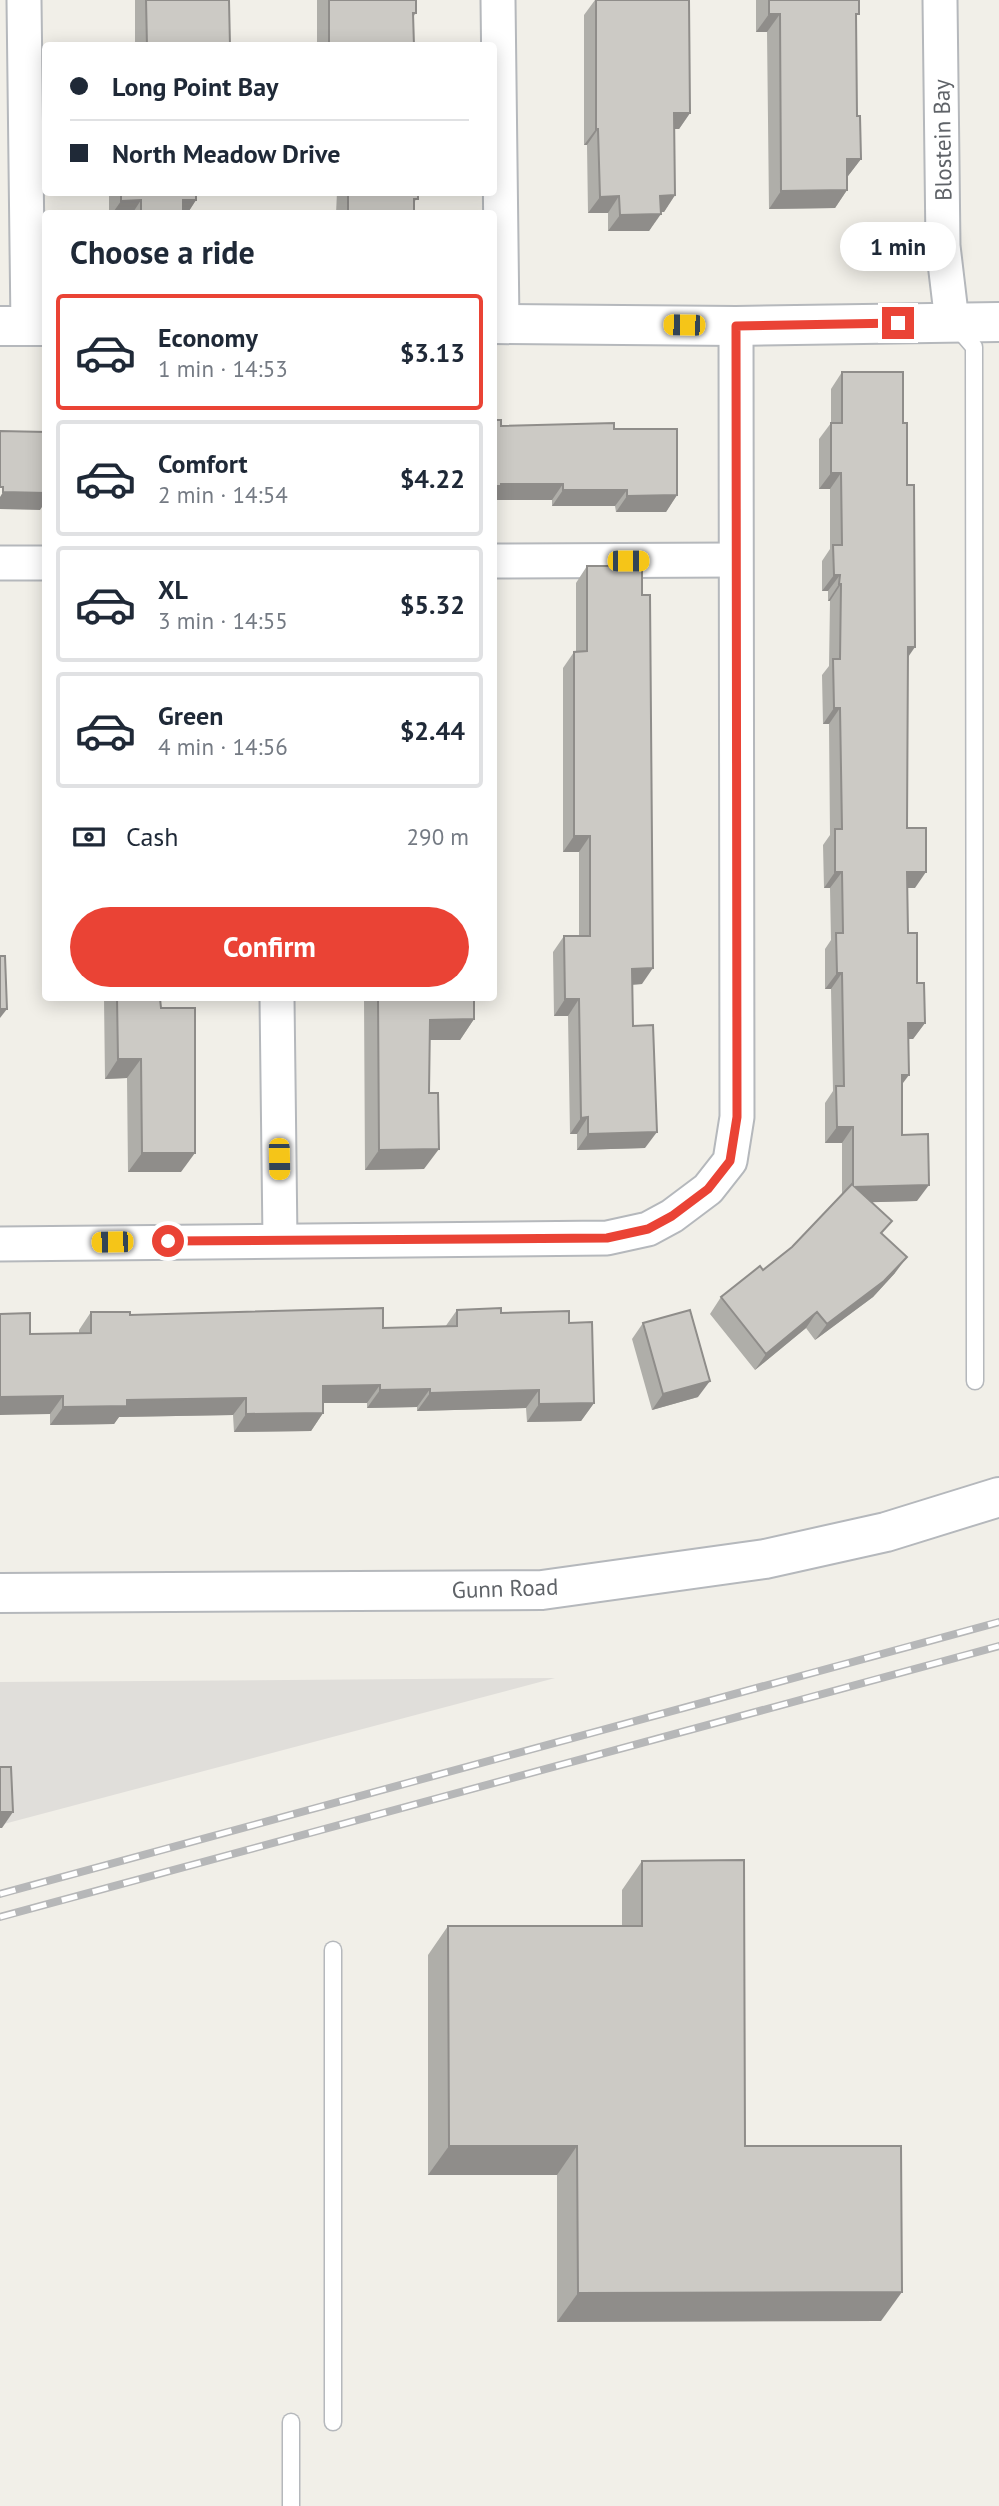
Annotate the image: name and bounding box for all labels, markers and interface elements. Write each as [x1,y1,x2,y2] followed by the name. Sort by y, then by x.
[112,70,279,103] text: Long Point Bay
[926,79,958,201] street label: Blostein Bay
[112,137,341,170] text: North Meadow Drive
[840,222,956,270] callout: 1 min
[70,231,255,273] text: Choose a ride
[870,232,926,261] text: 1 min
[882,307,914,339] route end
[663,314,706,336] car
[74,321,137,384] icon: car
[158,321,258,354] text: Economy
[400,336,465,369] text: $3.13
[158,354,288,383] text: 1 min · 14:53
[74,447,137,510] icon: car
[158,447,248,480] text: Comfort
[400,462,465,495] text: $4.22
[158,480,288,509] text: 2 min · 14:54
[608,551,650,572] car
[74,573,137,636] icon: car
[158,573,188,606] text: XL
[400,588,465,621] text: $5.32
[158,606,288,635] text: 3 min · 14:55
[74,699,137,762] icon: car
[158,699,223,732] text: Green
[400,714,465,747] text: $2.44
[158,732,288,761] text: 4 min · 14:56
[70,818,108,856] icon: cash
[126,820,178,853] text: Cash
[407,822,469,851] text: 290 m
[70,907,469,987] button: Confirm
[269,1138,290,1180] car
[152,1225,184,1257] route start
[91,1231,134,1253] car
[451,1572,559,1604] street label: Gunn Road

